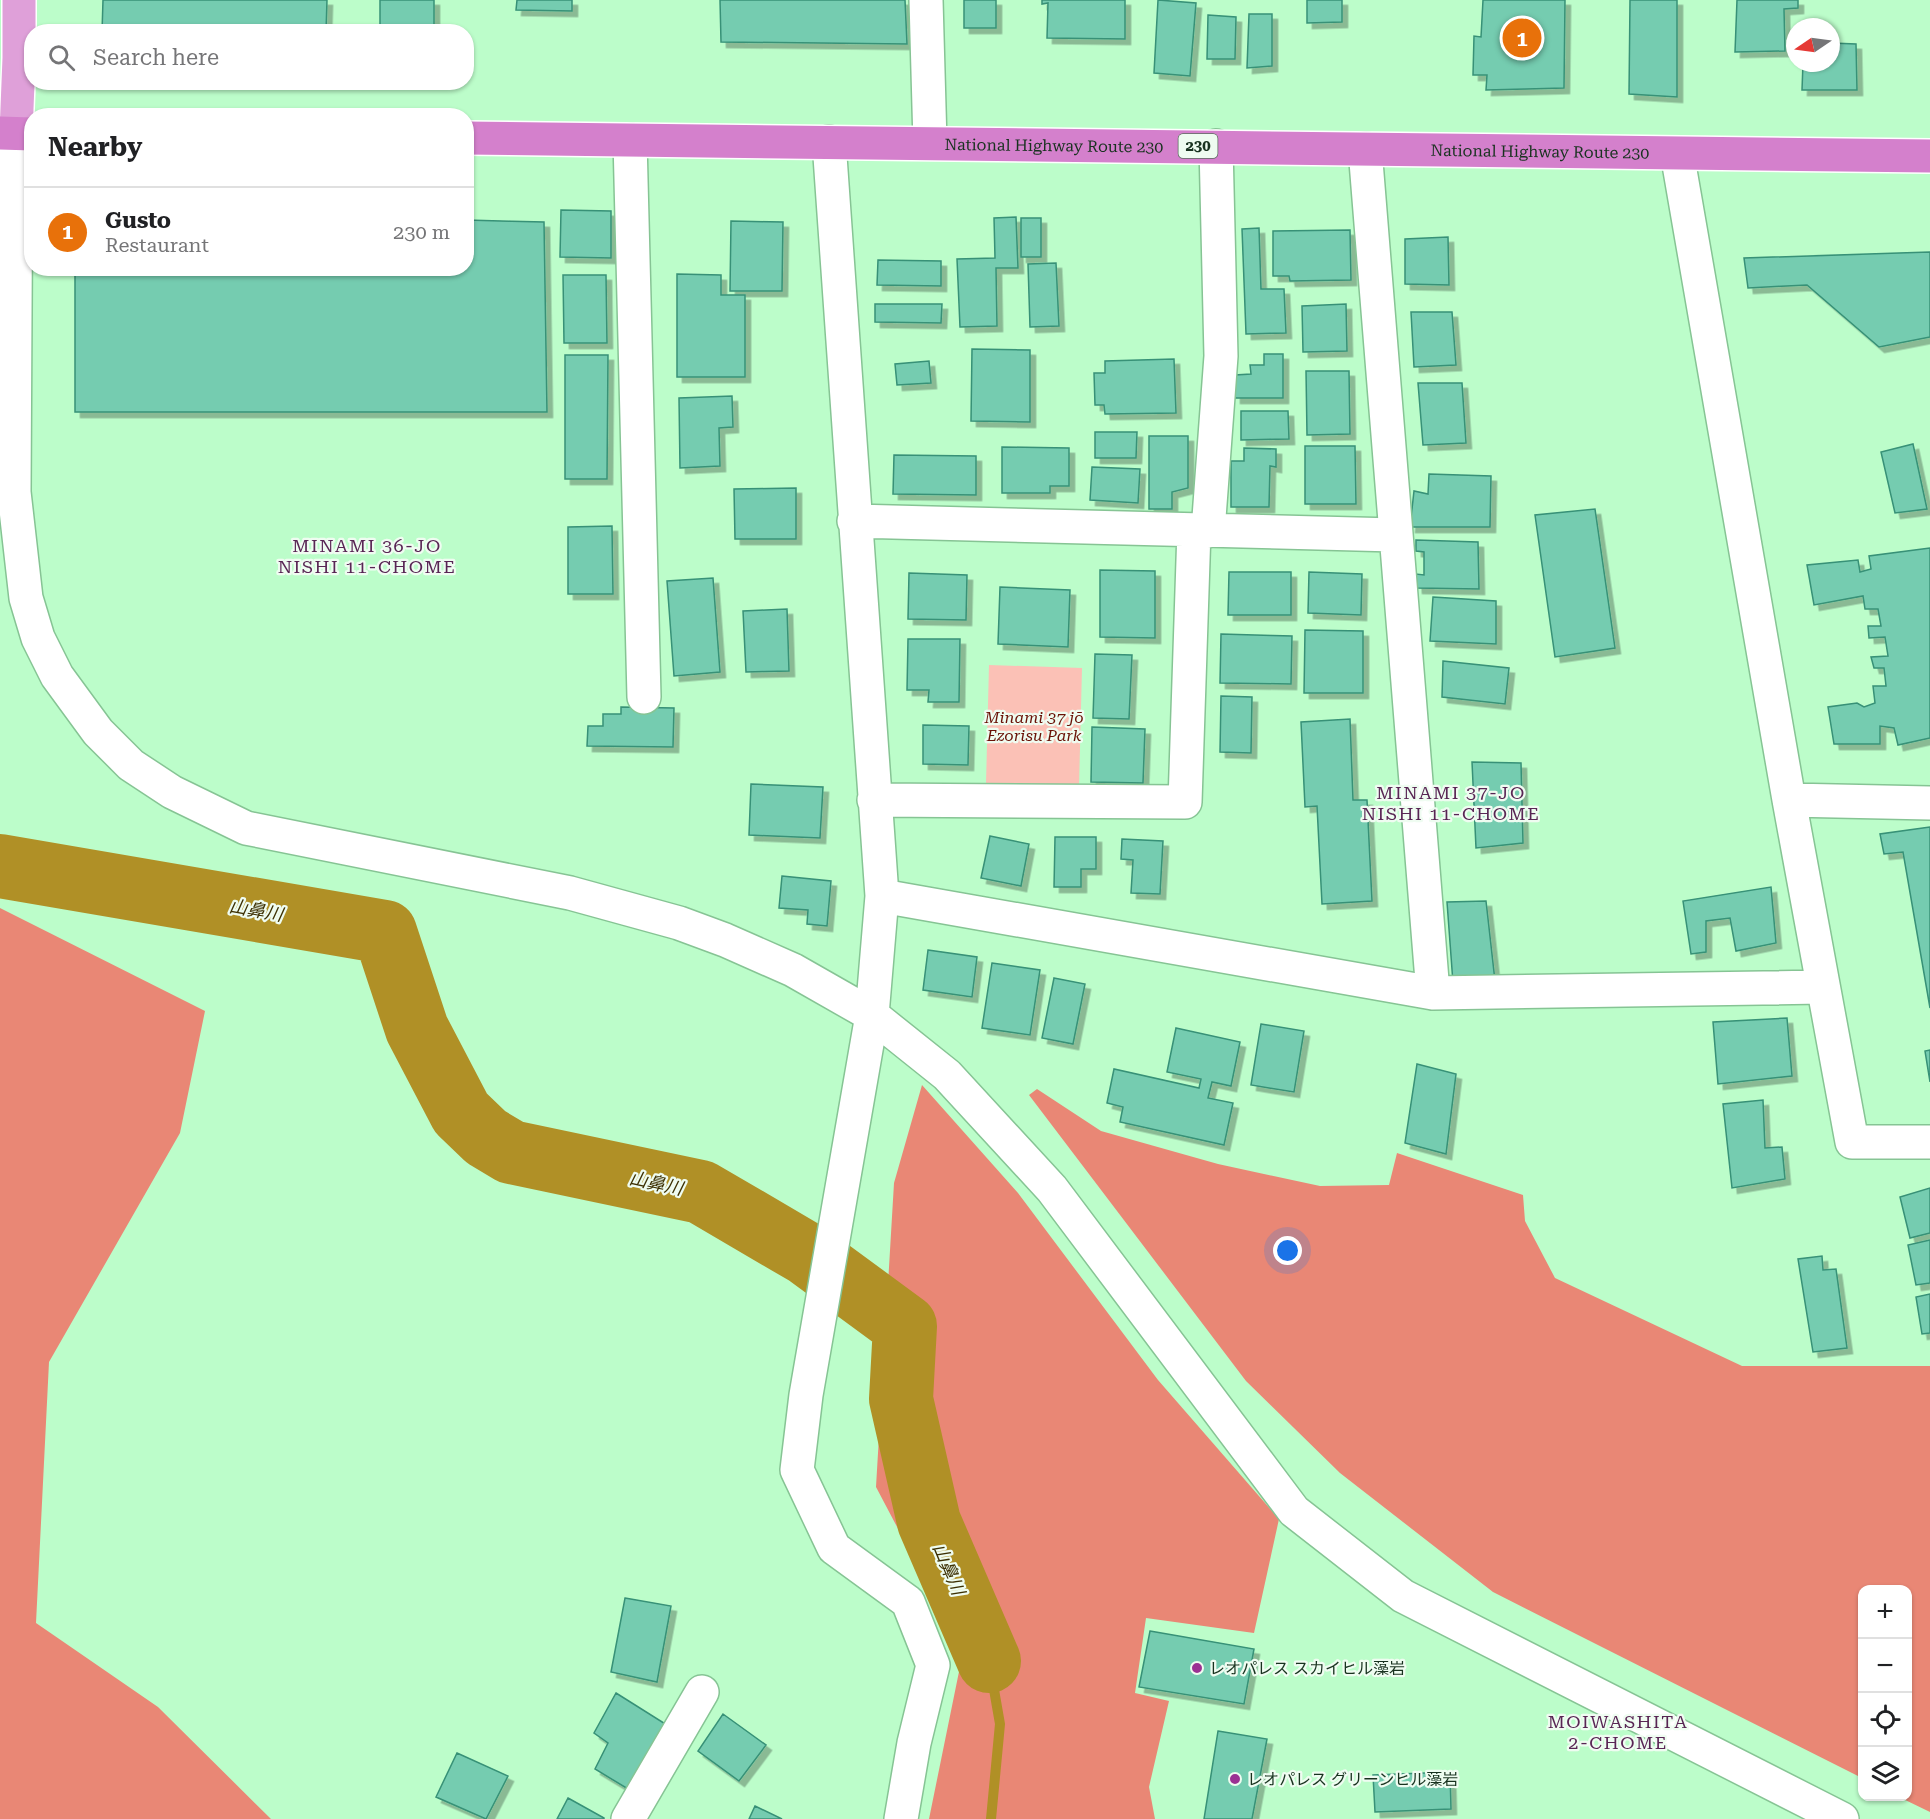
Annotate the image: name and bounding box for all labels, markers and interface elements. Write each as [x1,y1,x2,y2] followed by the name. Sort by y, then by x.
[1502,15,1541,60] pin: 1
[1786,18,1840,72] north arrow
[24,24,474,90] search box
[45,41,78,74] icon: search
[93,45,219,70] text: Search here
[48,132,142,162] text: Nearby
[944,134,1164,156] street label: National Highway Route 230
[1178,134,1218,158] road number: 230
[1430,140,1649,162] street label: National Highway Route 230
[105,208,171,233] text: Gusto
[62,220,73,244] text: 1
[393,220,450,244] text: 230 m
[105,233,209,257] text: Restaurant
[278,535,456,577] district label: MINAMI 36-JO NISHI 11-CHOME
[983,708,1084,745] park label: Minami 37 jō Ezorisu Park
[1362,782,1540,824] district label: MINAMI 37-JO NISHI 11-CHOME
[228,895,286,925] water label: 山鼻川
[627,1167,687,1199] water label: 山鼻川
[1273,1236,1302,1265] your location
[929,1540,970,1600] water label: 山鼻川
[1858,1585,1912,1801] map controls
[1858,1585,1912,1639] button: +
[1858,1639,1912,1693] button: −
[1209,1659,1405,1678] place label: レオパレス スカイヒル藻岩
[1190,1661,1204,1675] marker: レオパレス スカイヒル藻岩
[1858,1693,1912,1747] button: locate
[1548,1711,1688,1753] district label: MOIWASHITA 2-CHOME
[1858,1747,1912,1801] button: layers
[1247,1770,1458,1789] place label: レオパレス グリーンヒル藻岩
[1228,1772,1242,1786] marker: レオパレス グリーンヒル藻岩

